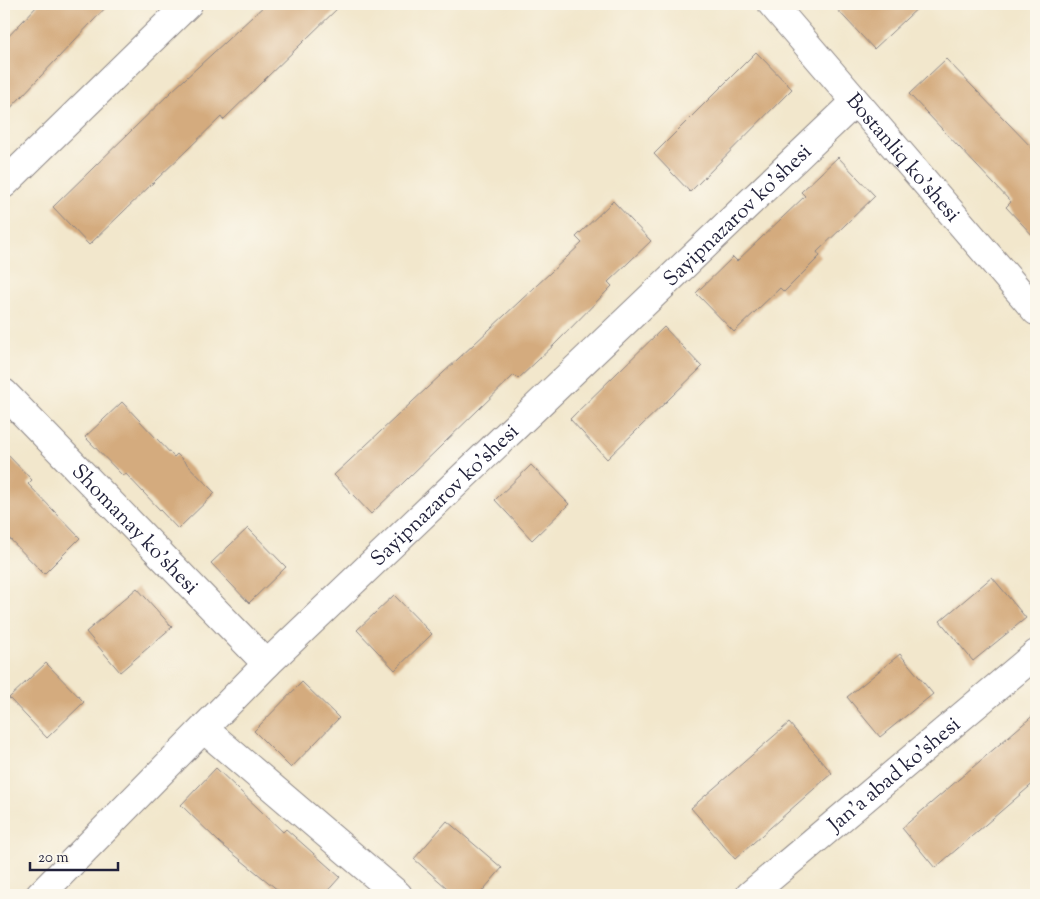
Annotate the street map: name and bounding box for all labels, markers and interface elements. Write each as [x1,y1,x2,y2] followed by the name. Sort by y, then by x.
[838,87,966,230] street label: Bostanliq ko'shesi
[658,138,819,294] street label: Sayipnazarov ko'shesi
[365,418,526,574] street label: Sayipnazarov ko'shesi
[64,458,205,602] street label: Shomanay ko'shesi
[822,711,968,841] street label: Jan'a abad ko'shesi
[30,839,118,871] scale bar
[38,848,69,869] text: 20 m

